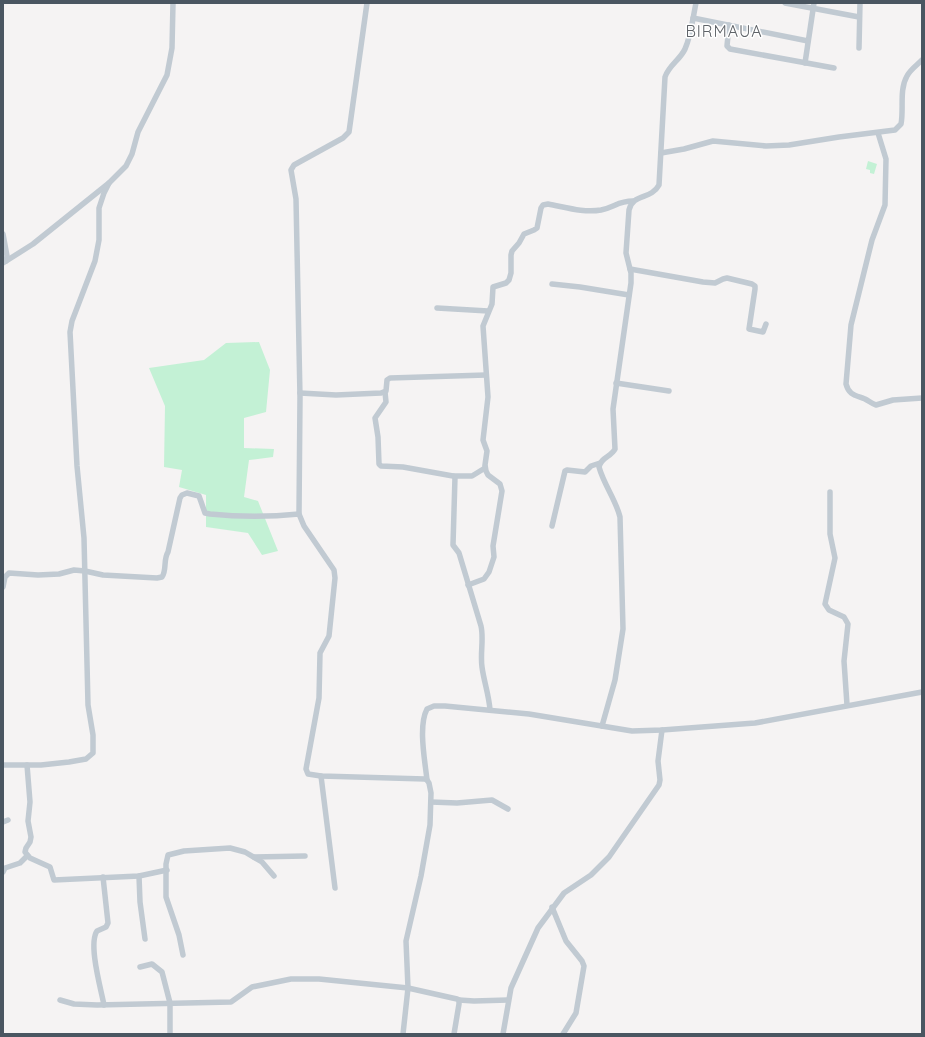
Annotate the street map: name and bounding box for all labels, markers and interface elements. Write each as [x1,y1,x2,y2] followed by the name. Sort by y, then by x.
[685,21,763,41] district label: BIRMAUA

